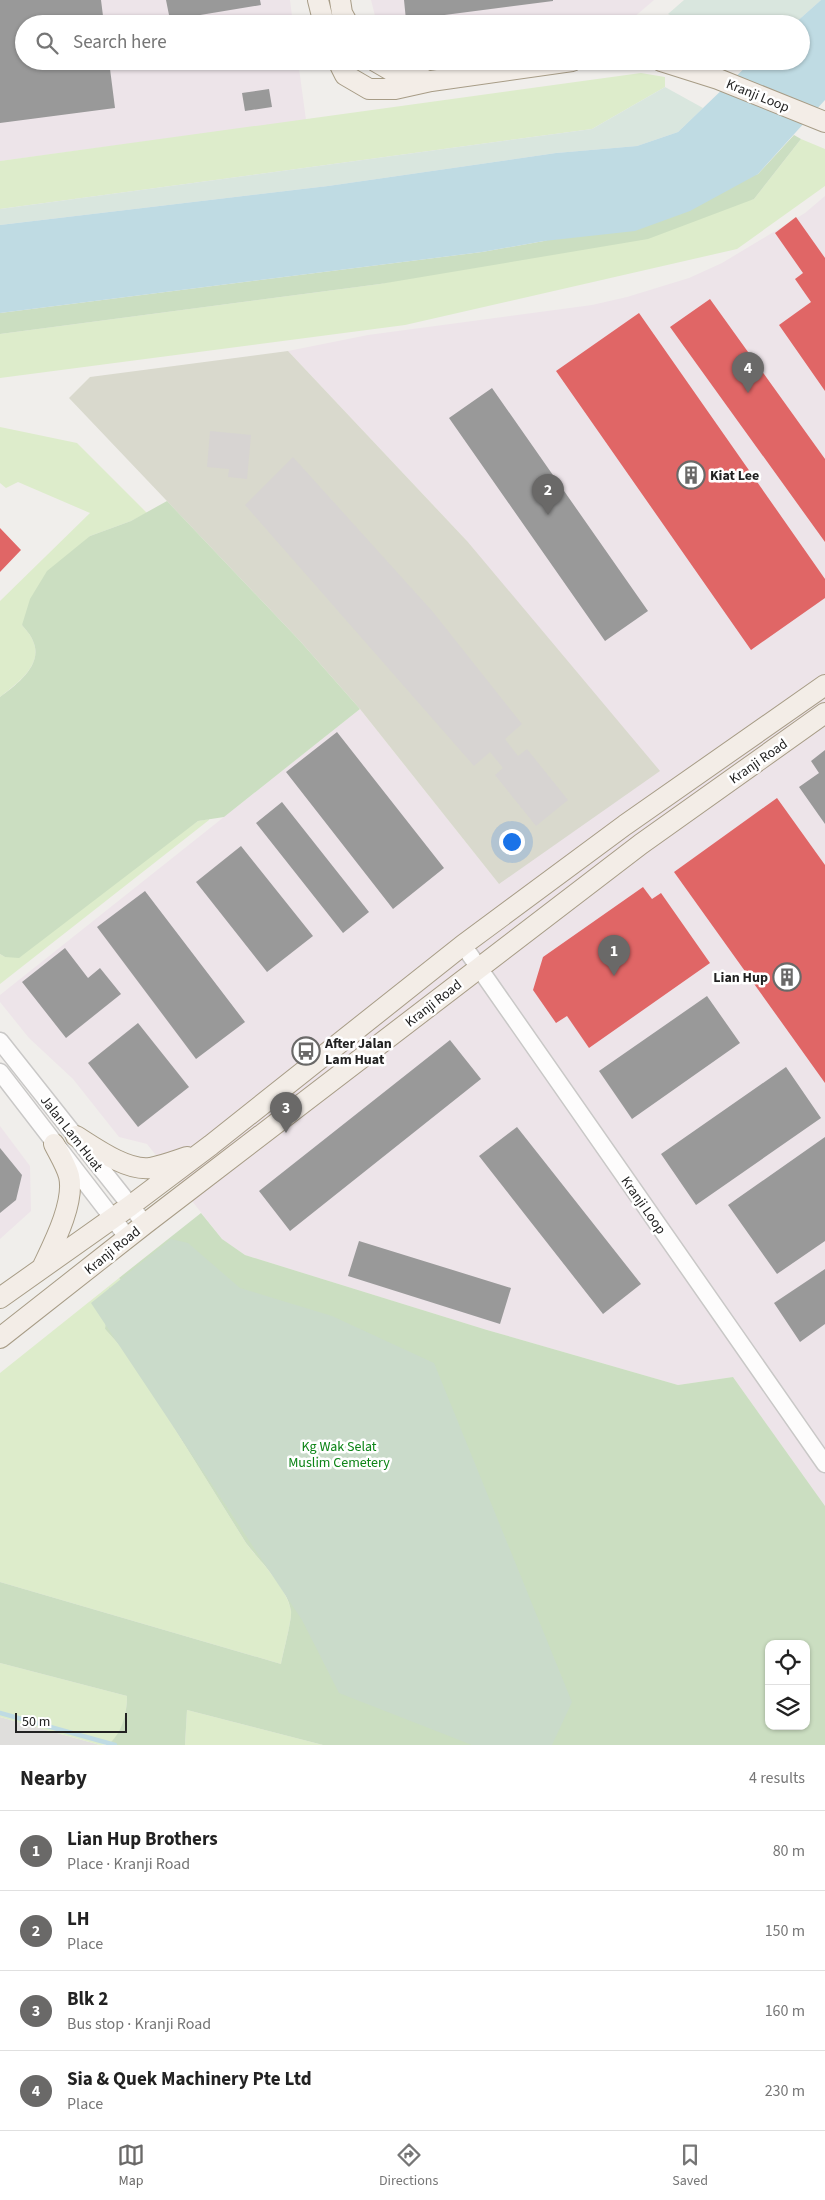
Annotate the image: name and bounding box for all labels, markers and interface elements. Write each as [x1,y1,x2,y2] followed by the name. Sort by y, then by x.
[15,15,810,70] search box
[33,29,61,57] icon: search
[73,29,167,56] text: Search here
[723,74,792,118] street label: Kranji Loop
[732,352,764,393] pin: 4
[676,460,706,490] building icon: Kiat Lee
[710,466,759,486] place label: Kiat Lee
[532,474,564,515] pin: 2
[725,734,792,789] street label: Kranji Road
[499,829,525,855] your location
[598,935,630,976] pin: 1
[772,962,802,992] building icon: Lian Hup
[713,968,768,988] place label: Lian Hup
[401,975,466,1032] street label: Kranji Road
[324,1034,392,1070] place label: After Jalan Lam Huat
[291,1036,321,1066] bus stop icon: After Jalan Lam Huat
[35,1091,107,1176] street label: Jalan Lam Huat
[270,1092,302,1133] pin: 3
[616,1173,671,1239] street label: Kranji Loop
[80,1222,145,1280] street label: Kranji Road
[288,1437,390,1473] park label: Kg Wak Selat Muslim Cemetery
[765,1640,810,1730] map controls
[765,1640,810,1685] button: locate
[765,1685,810,1730] button: layers
[15,1710,128,1733] scale bar
[22,1712,50,1732] text: 50 m
[20,1763,87,1793] text: Nearby
[749,1767,805,1789] text: 4 results
[67,1826,218,1853] text: Lian Hup Brothers
[32,1840,40,1862] text: 1
[773,1840,805,1862] text: 80 m
[67,1853,190,1875] text: Place · Kranji Road
[67,1906,90,1933] text: LH
[32,1920,40,1942] text: 2
[765,1920,805,1942] text: 150 m
[67,1933,103,1955] text: Place
[67,1986,108,2013] text: Blk 2
[32,2000,40,2022] text: 3
[765,2000,805,2022] text: 160 m
[67,2013,211,2035] text: Bus stop · Kranji Road
[67,2066,312,2093] text: Sia & Quek Machinery Pte Ltd
[32,2080,40,2102] text: 4
[765,2080,805,2102] text: 230 m
[67,2093,103,2115] text: Place
[117,2141,145,2191] tab: Map
[379,2141,438,2191] tab: Directions
[672,2141,708,2191] tab: Saved

